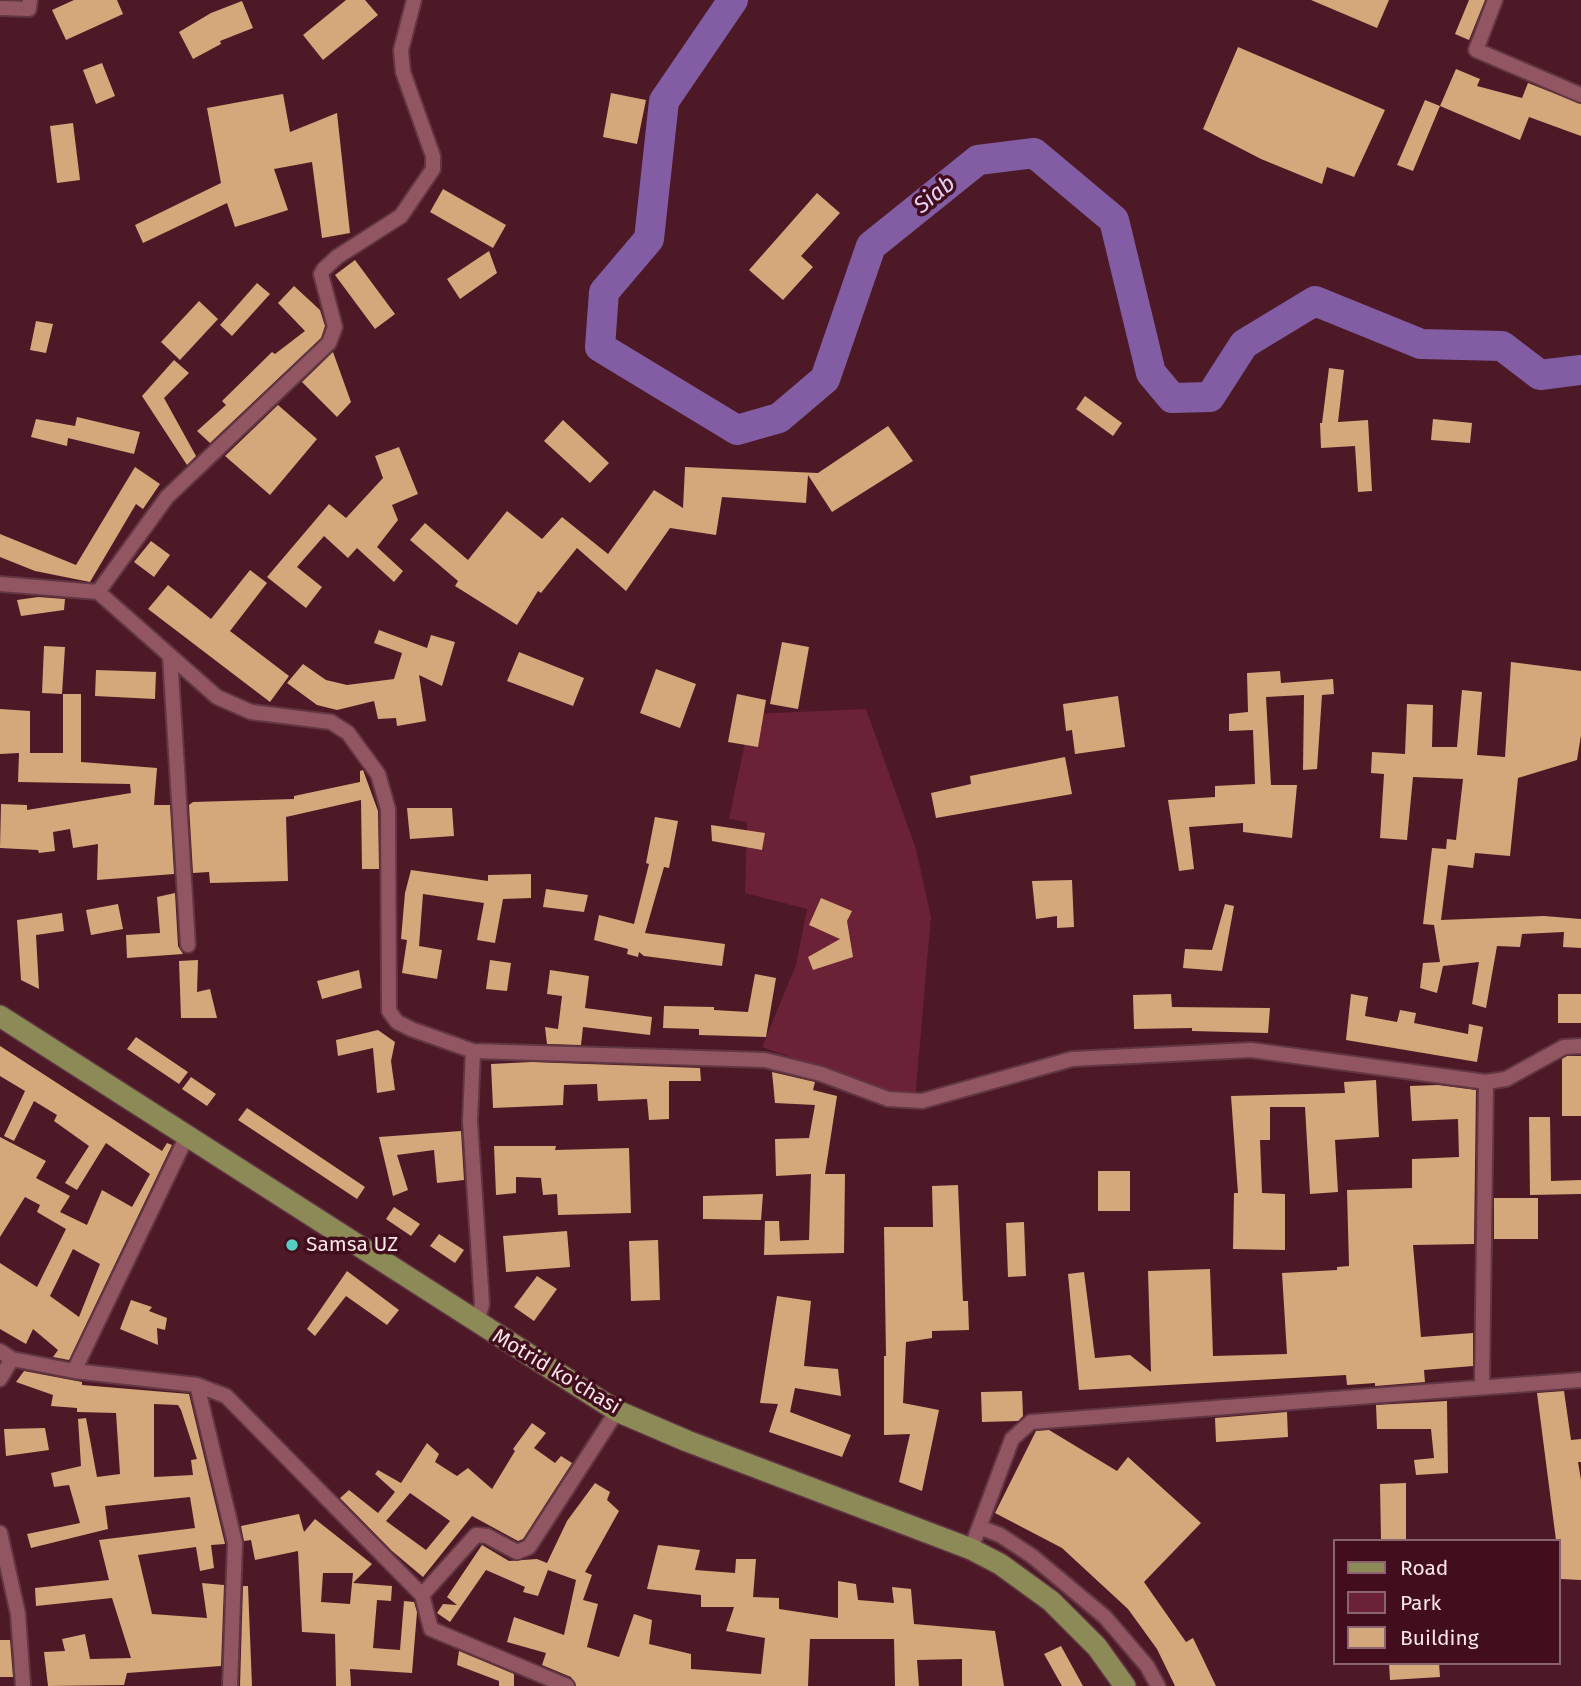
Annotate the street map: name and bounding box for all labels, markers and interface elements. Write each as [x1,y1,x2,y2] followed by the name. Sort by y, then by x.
[909,170,961,220] water label: Siab
[306,1232,398,1258] place label: Samsa UZ
[284,1237,300,1253] marker: Samsa UZ
[488,1324,624,1420] street label: Motrid ko'chasi
[1332,1539,1560,1665] legend
[1400,1555,1448,1581] text: Road
[1400,1590,1441,1616] text: Park
[1400,1625,1479,1651] text: Building

